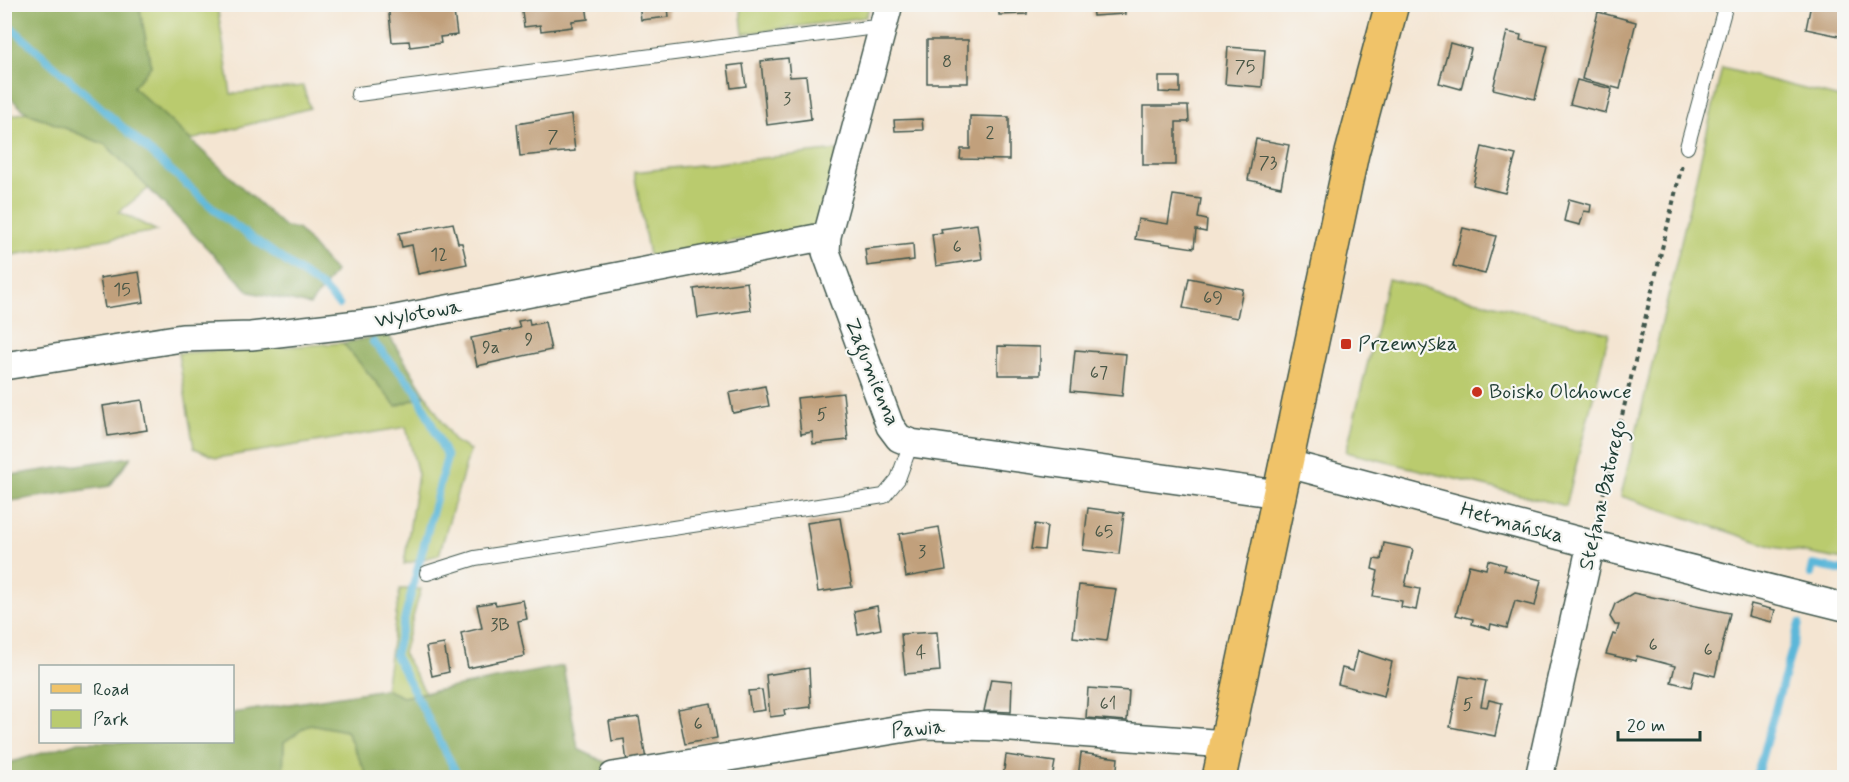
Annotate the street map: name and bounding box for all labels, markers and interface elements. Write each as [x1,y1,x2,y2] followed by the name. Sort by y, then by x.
[942,50,952,74] house number: 8
[1235,55,1255,79] house number: 75
[783,87,791,111] house number: 3
[986,121,995,145] house number: 2
[548,125,559,149] house number: 7
[1259,151,1278,175] house number: 73
[952,235,962,259] house number: 6
[430,243,448,267] house number: 12
[113,278,131,302] house number: 15
[1203,286,1223,310] house number: 69
[372,293,464,335] street label: Wylotowa
[836,314,906,431] street label: Zagumienna
[525,328,534,352] house number: 9
[1358,330,1458,358] place label: Przemyska
[482,336,500,360] house number: 9a
[1339,337,1353,351] marker: Przemyska
[1090,361,1108,385] house number: 67
[1489,378,1632,406] place label: Boisko Olchowce
[1470,385,1484,399] marker: Boisko Olchowce
[817,403,828,427] house number: 5
[1572,417,1636,573] street label: Stefana Batorego
[1457,496,1567,550] street label: Hetmańska
[1095,520,1113,544] house number: 65
[918,540,926,564] house number: 3
[490,613,510,637] house number: 3B
[1648,633,1658,657] house number: 6
[1703,638,1713,662] house number: 6
[916,641,926,665] house number: 4
[39,665,234,743] legend
[93,678,129,702] text: Road
[1100,692,1116,716] house number: 61
[1463,693,1474,717] house number: 5
[1618,704,1700,742] scale bar
[93,708,129,732] text: Park
[693,712,703,736] house number: 6
[890,713,946,745] street label: Pawia
[1627,714,1665,738] text: 20 m

